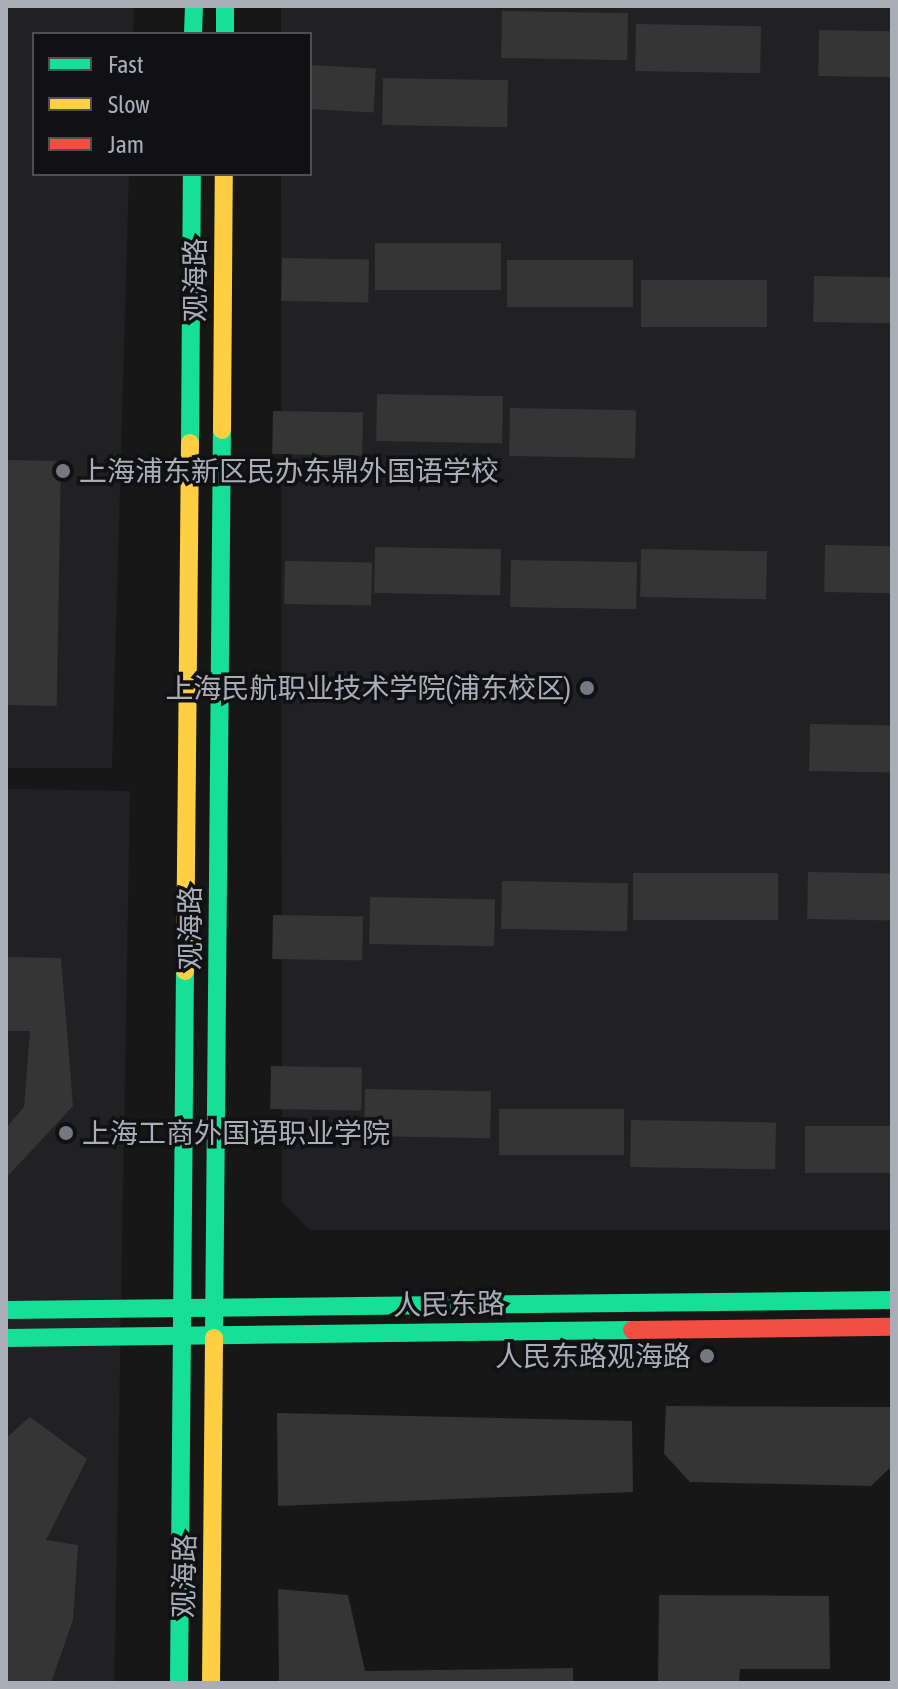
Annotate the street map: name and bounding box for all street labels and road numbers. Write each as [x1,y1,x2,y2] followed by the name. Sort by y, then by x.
[178,238,212,322] street label: 观海路
[173,886,207,970] street label: 观海路
[393,1286,505,1322] street label: 人民东路
[166,1534,202,1618] street label: 观海路

